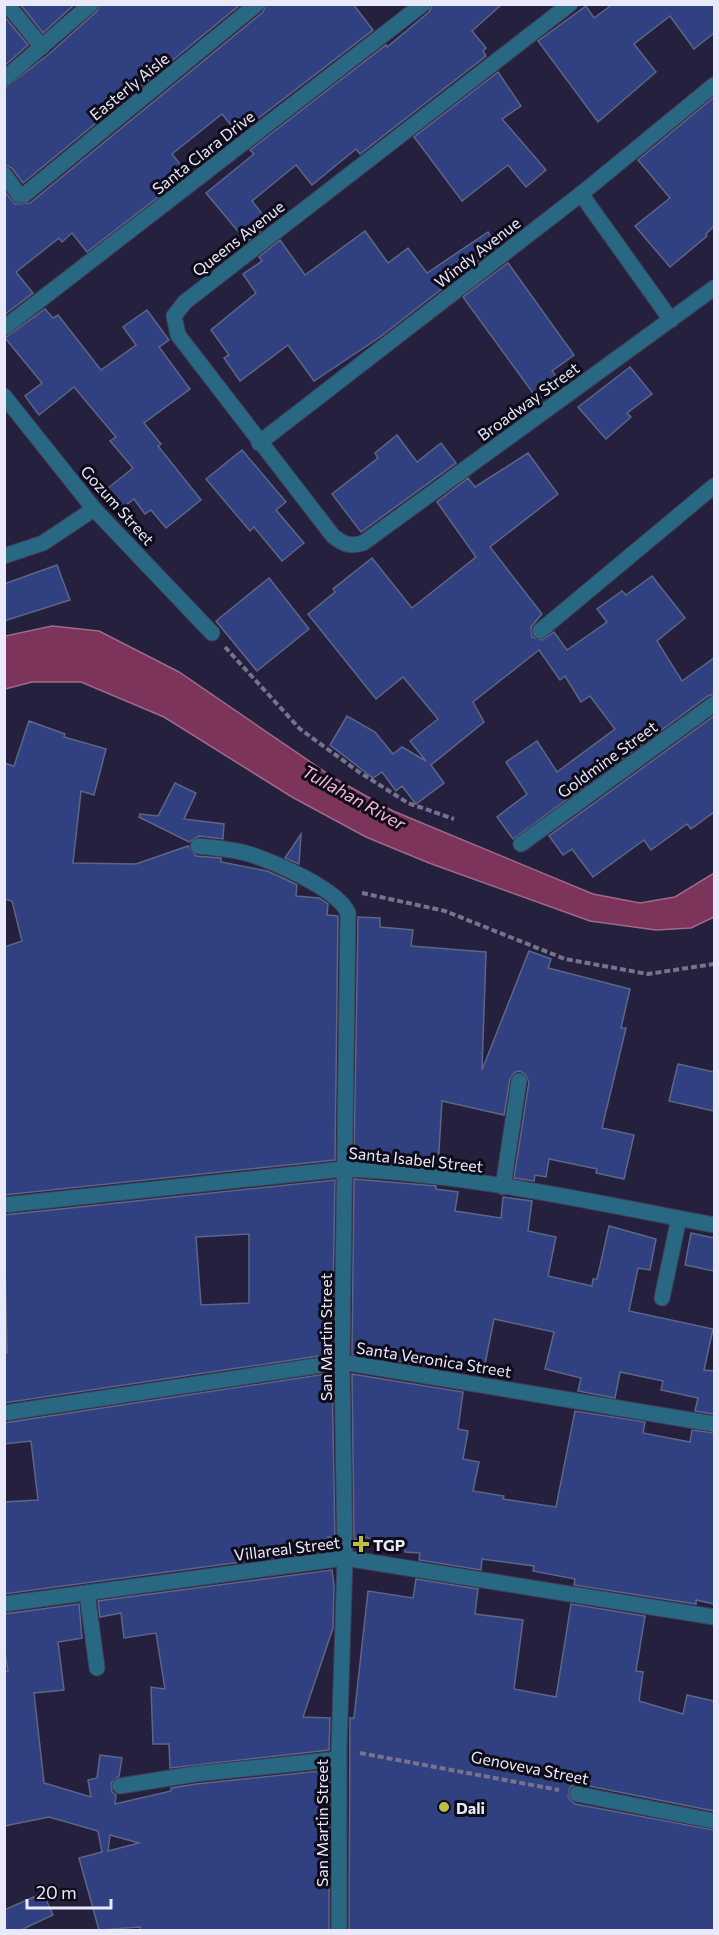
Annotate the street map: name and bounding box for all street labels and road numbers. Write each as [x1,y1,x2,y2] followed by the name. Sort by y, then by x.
[85,48,173,124] street label: Easterly Aisle
[148,106,258,198] street label: Santa Clara Drive
[188,196,288,280] street label: Queens Avenue
[430,213,524,291] street label: Windy Avenue
[473,357,583,444] street label: Broadway Street
[77,461,159,549] street label: Gozum Street
[553,716,661,802] street label: Goldmine Street
[348,1142,485,1176] street label: Santa Isabel Street
[316,1273,335,1401] street label: San Martin Street
[355,1337,513,1381] street label: Santa Veronica Street
[233,1532,342,1564] street label: Villareal Street
[470,1746,591,1788] street label: Genoveva Street
[312,1759,331,1887] street label: San Martin Street

